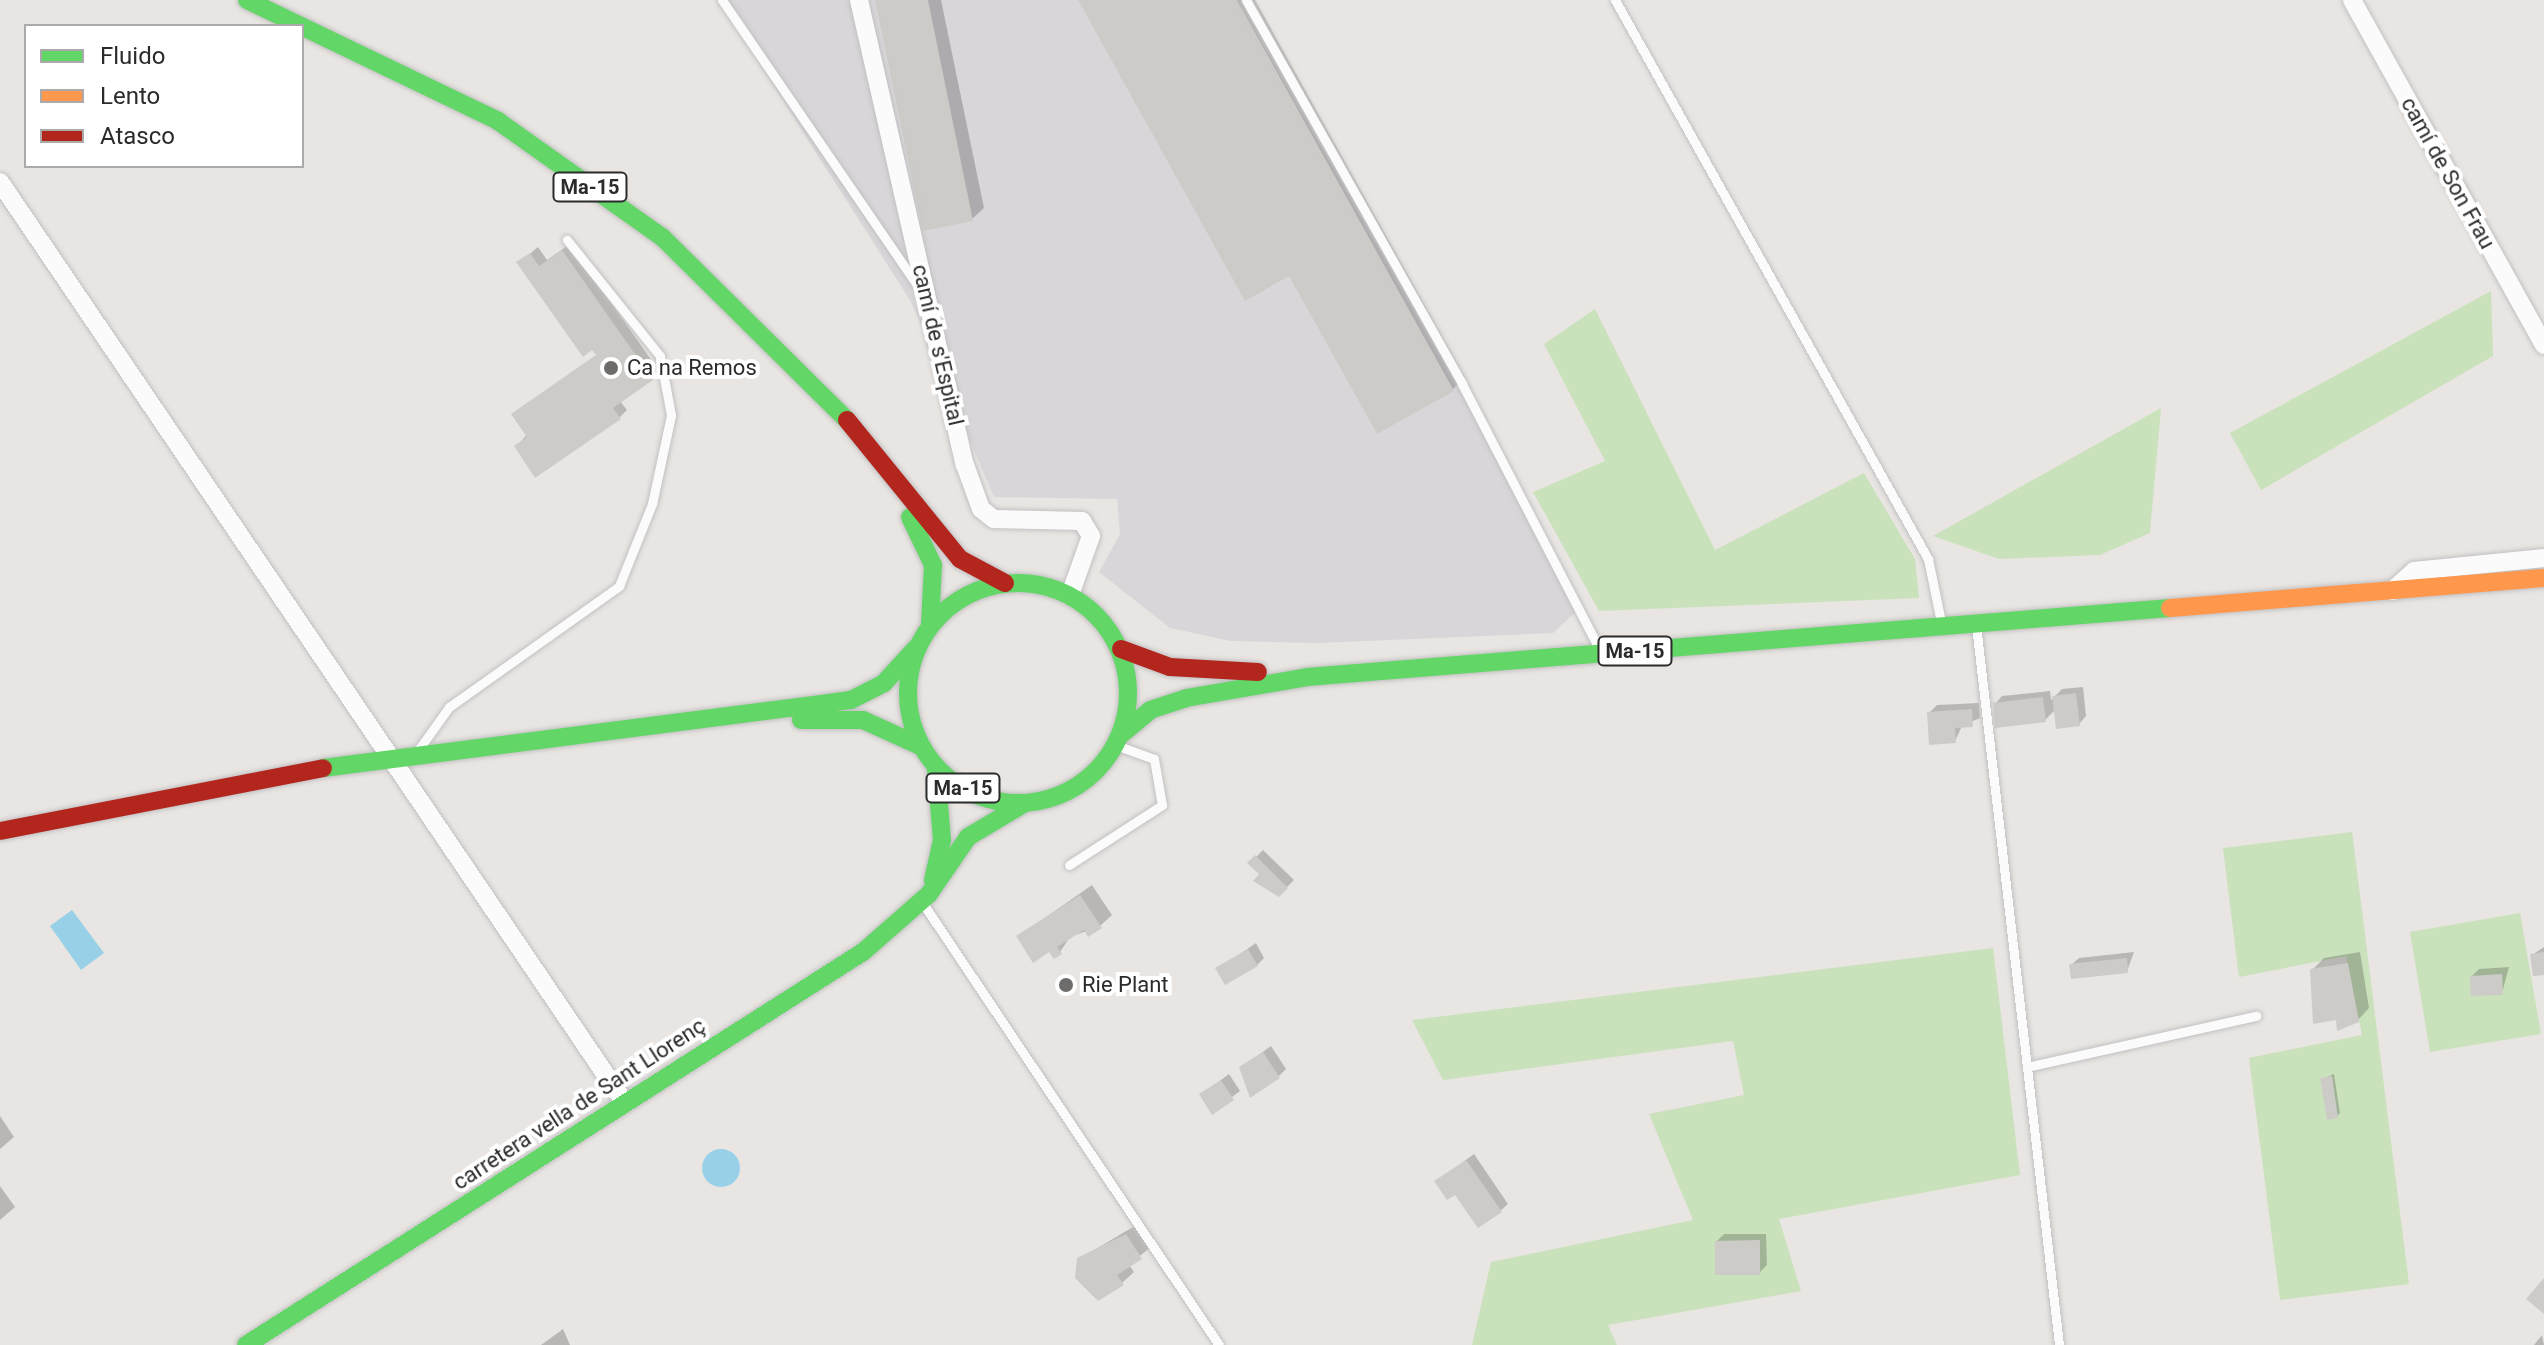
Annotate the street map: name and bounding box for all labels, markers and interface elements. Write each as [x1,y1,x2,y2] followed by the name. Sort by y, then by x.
[24,24,304,168] legend
[100,42,165,70] text: Fluido
[100,82,160,110] text: Lento
[2395,93,2501,253] street label: camí de Son Frau
[100,122,175,150] text: Atasco
[552,171,628,203] road number: Ma-15
[907,262,969,428] street label: camí de s'Espital
[627,355,757,381] place label: Ca na Remos
[602,359,620,377] marker: Ca na Remos
[1597,635,1673,667] road number: Ma-15
[925,772,1001,804] road number: Ma-15
[1082,972,1169,998] place label: Rie Plant
[1057,976,1075,994] marker: Rie Plant
[448,1013,710,1195] street label: carretera vella de Sant Llorenç

